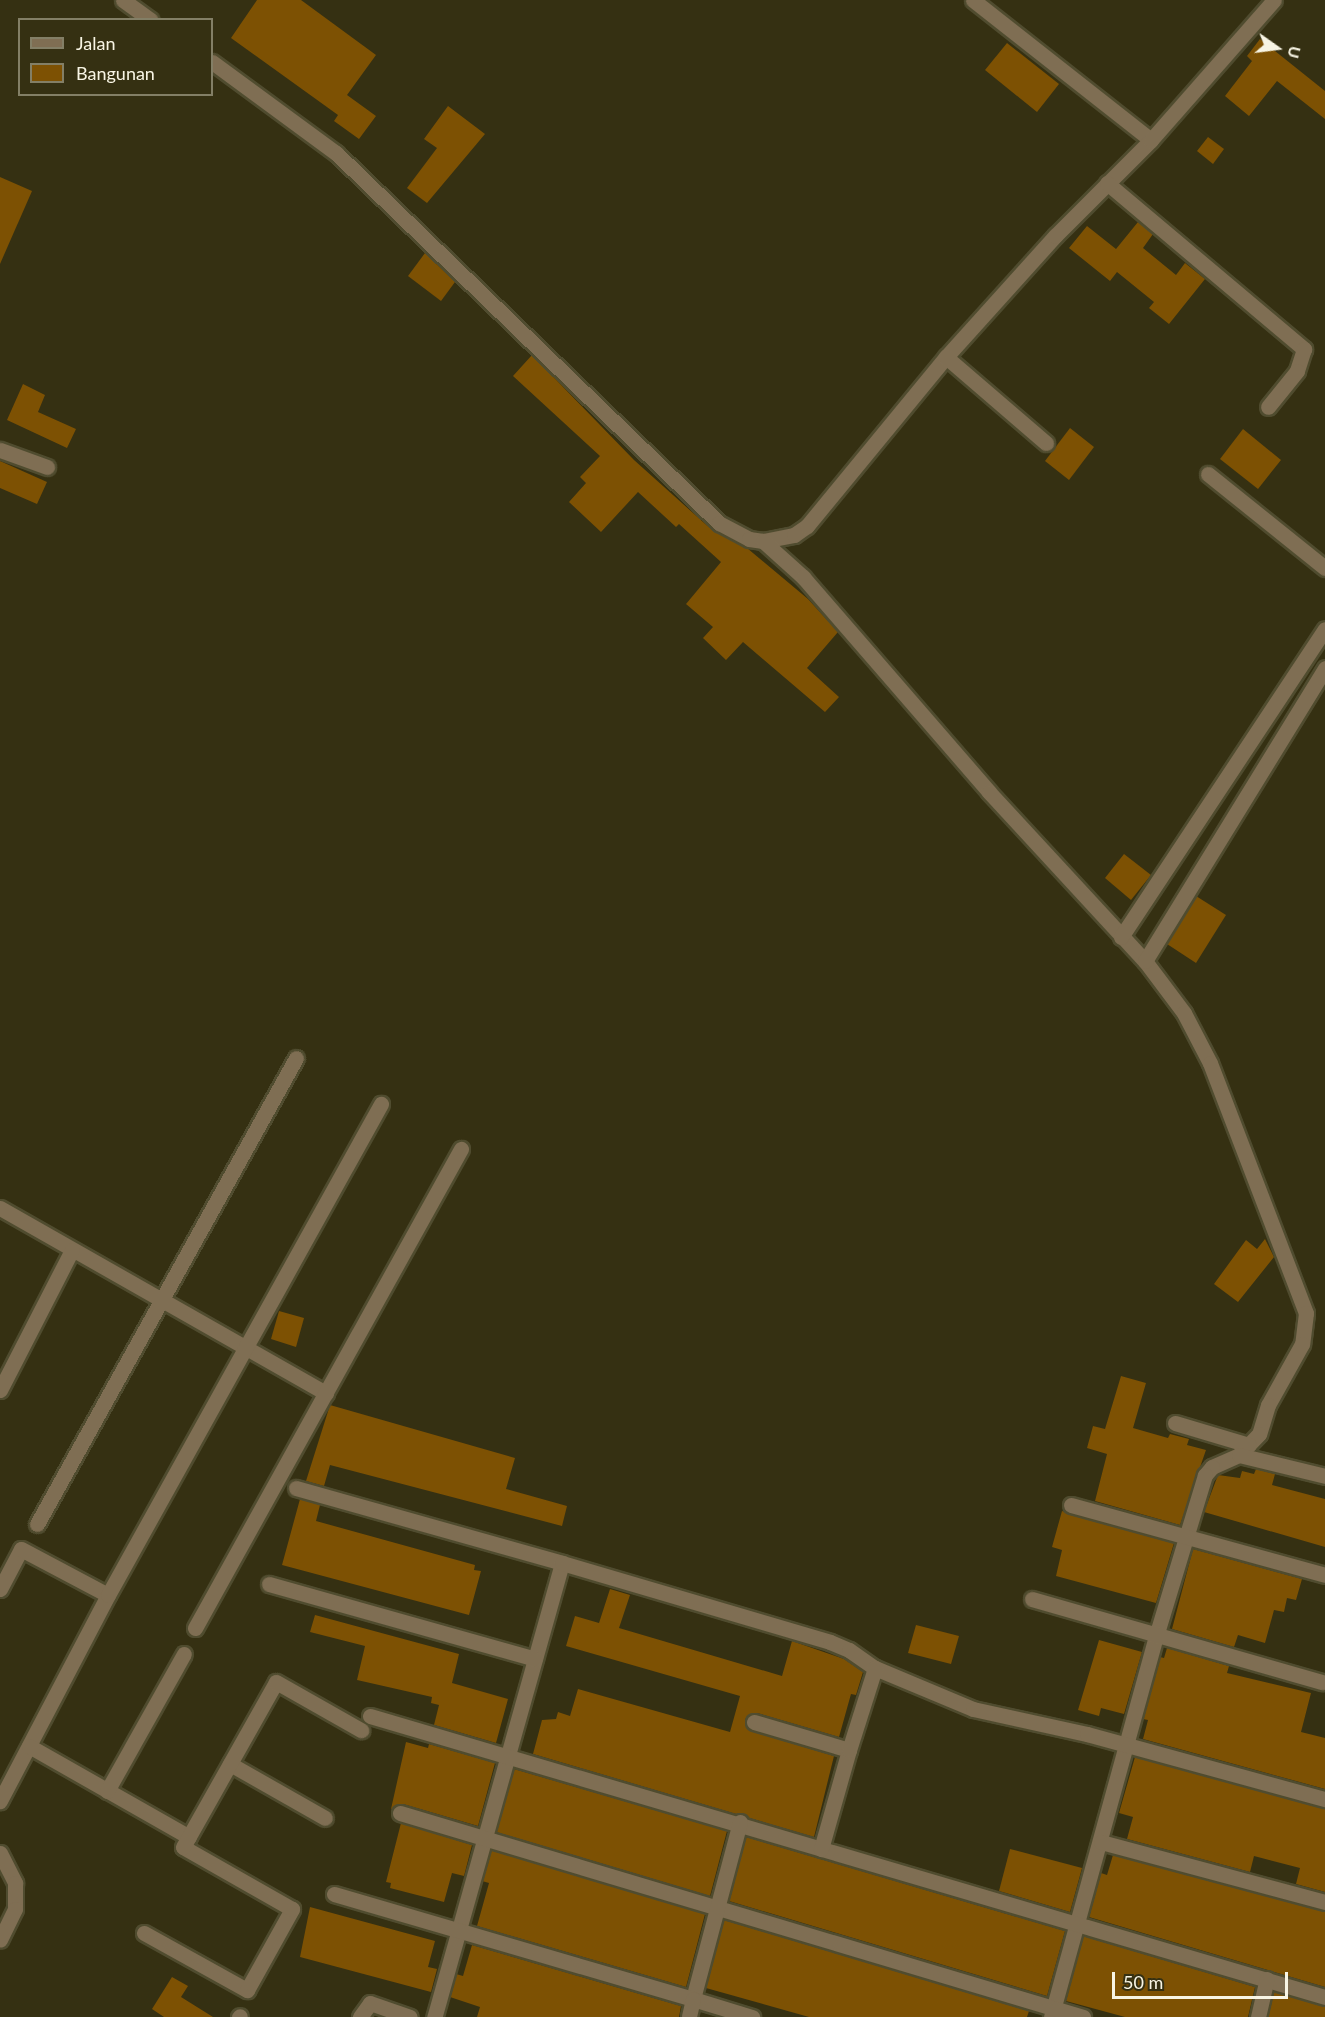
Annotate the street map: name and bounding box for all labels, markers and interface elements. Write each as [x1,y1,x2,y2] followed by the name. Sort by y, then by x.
[18,18,213,96] legend
[1247,18,1307,78] north arrow
[76,32,115,54] text: Jalan
[1284,44,1306,61] text: U
[76,62,155,84] text: Bangunan
[1115,1960,1290,1998] scale bar
[1123,1971,1163,1993] text: 50 m

